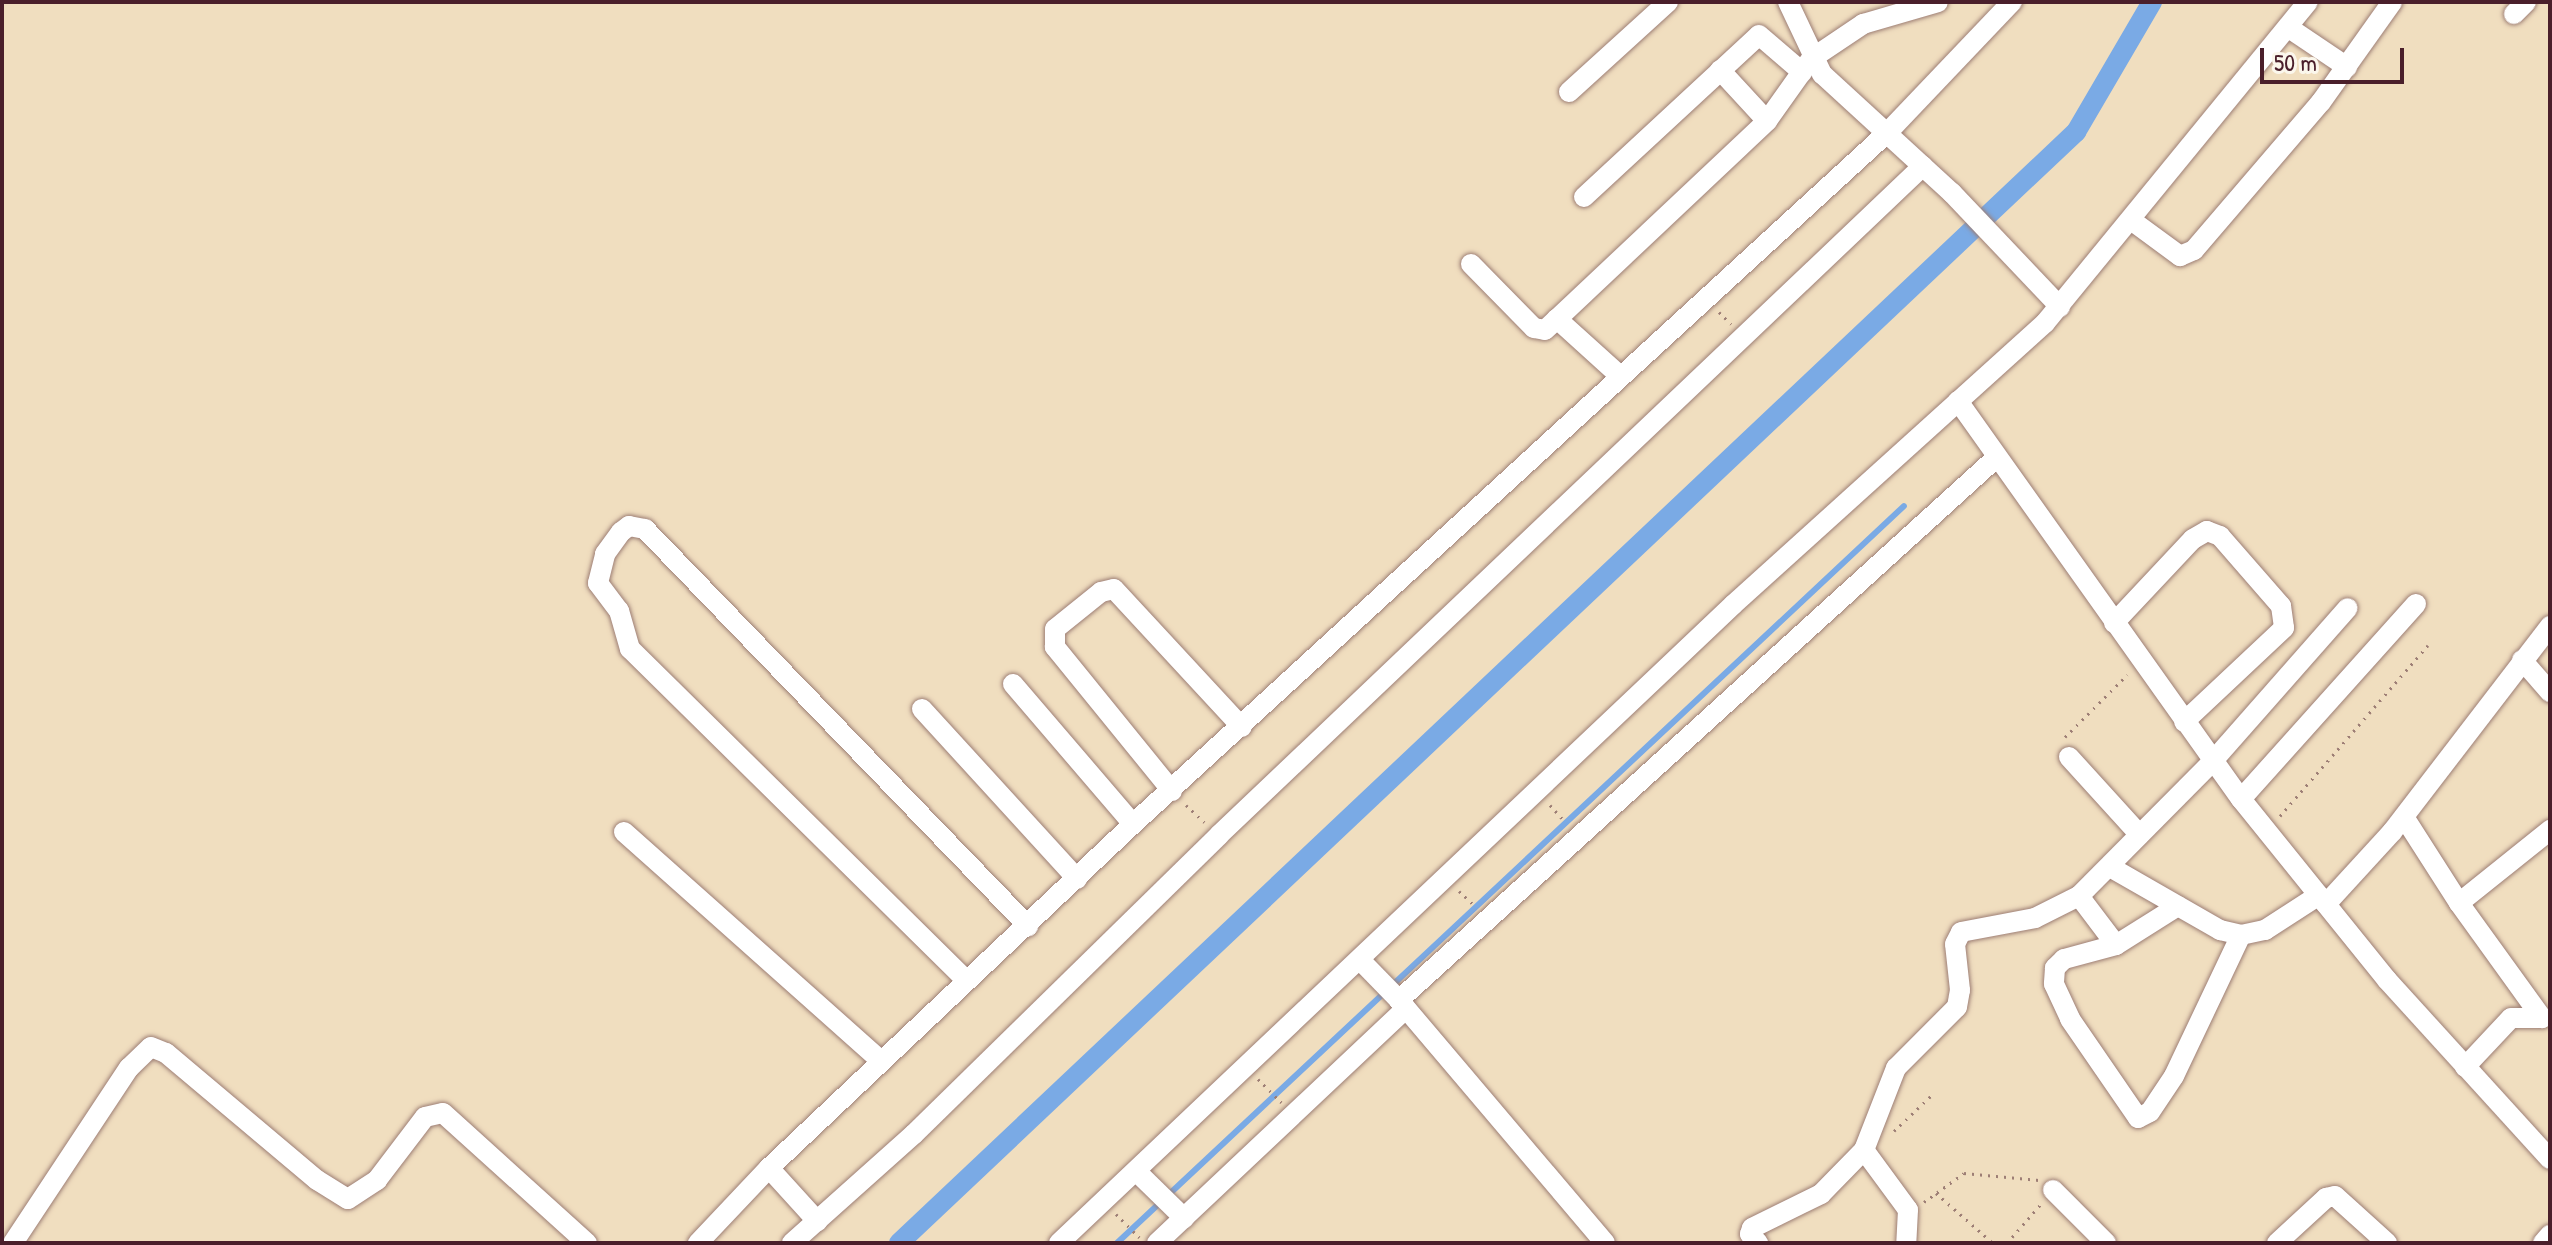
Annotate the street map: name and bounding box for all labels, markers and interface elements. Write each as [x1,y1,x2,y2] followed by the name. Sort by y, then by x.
[2264,32,2408,82] scale bar
[2274,46,2317,78] text: 50 m

